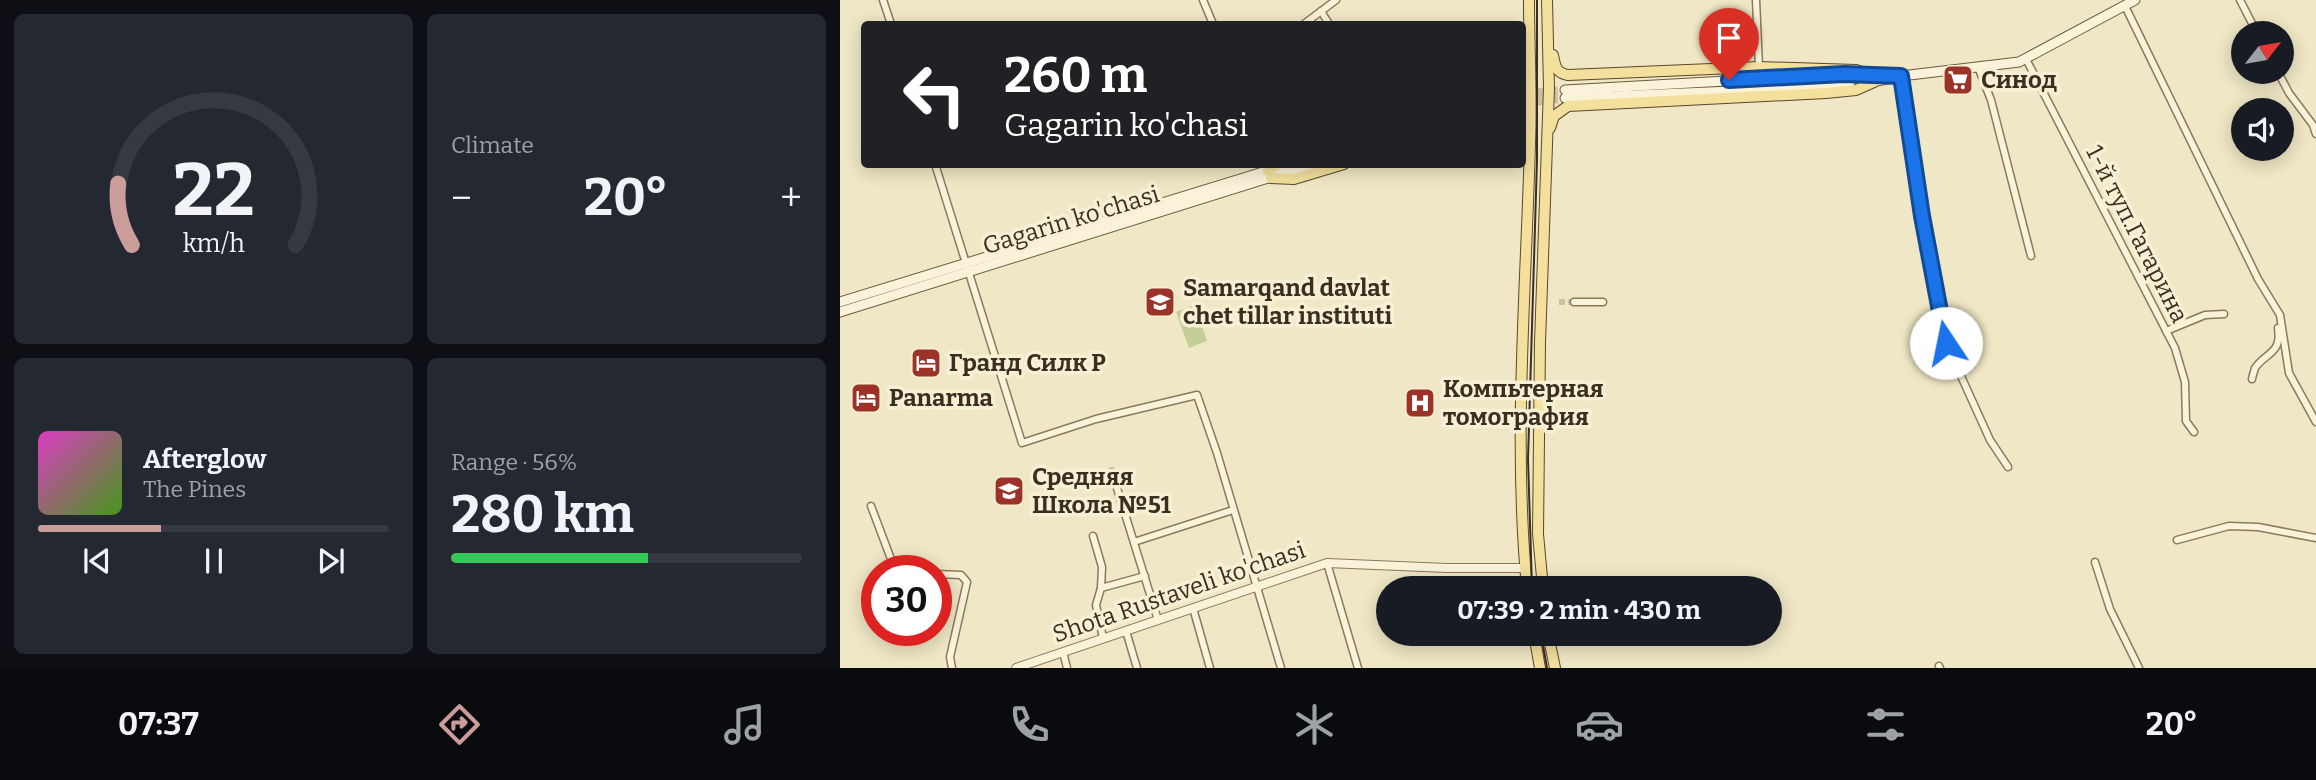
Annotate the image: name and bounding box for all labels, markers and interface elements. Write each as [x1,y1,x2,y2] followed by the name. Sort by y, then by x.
[1699,8,1759,80] pin
[1710,19,1748,57] icon: arrive
[2231,21,2294,84] north arrow
[2231,21,2294,161] map controls
[1004,46,1147,105] text: 260 m
[889,49,980,140] icon: left
[1941,63,1975,97] supermarket icon: Синод
[1981,66,2058,94] place label: Синод
[2231,98,2294,161] button: sound
[1004,106,1248,144] text: Gagarin ko'chasi
[451,131,534,159] text: Climate
[2080,141,2194,327] street label: 1-й туп.Гагарина
[173,147,254,234] text: 22
[584,166,668,229] text: 20°
[451,175,472,221] text: −
[780,175,802,221] text: +
[979,180,1163,260] street label: Gagarin ko'chasi
[183,229,245,259] text: km/h
[1183,274,1392,330] place label: Samarqand davlat chet tillar instituti
[1143,285,1177,319] school or university icon: Samarqand davlat chet tillar instituti
[1909,306,1983,380] position arrow
[909,346,943,380] hotel icon: Гранд Силк Р
[949,349,1106,377] place label: Гранд Силк Р
[1443,375,1604,431] place label: Компьтерная томография
[849,381,883,415] hotel icon: Panarma
[889,384,994,412] place label: Panarma
[1403,386,1437,420] hospital icon: Компьтерная томография
[143,444,266,475] text: Afterglow
[451,448,577,476] text: Range · 56%
[1032,463,1171,519] place label: Средняя Школа №51
[992,474,1026,508] school or university icon: Средняя Школа №51
[143,475,246,503] text: The Pines
[451,483,634,546] text: 280 km
[1049,536,1309,648] street label: Shota Rustaveli ko'chasi
[78,542,116,580] icon: previous
[195,542,233,580] icon: pause
[312,542,350,580] icon: next
[861,555,952,646] speed limit sign: 30
[1457,595,1701,626] text: 07:39 · 2 min · 430 m
[435,700,484,749] icon: directions
[720,700,769,749] icon: music
[1005,700,1054,749] icon: phone
[1290,700,1339,749] icon: climate
[1575,700,1624,749] icon: car
[1861,700,1910,749] icon: filters
[118,705,199,743] text: 07:37
[2146,705,2198,743] text: 20°

